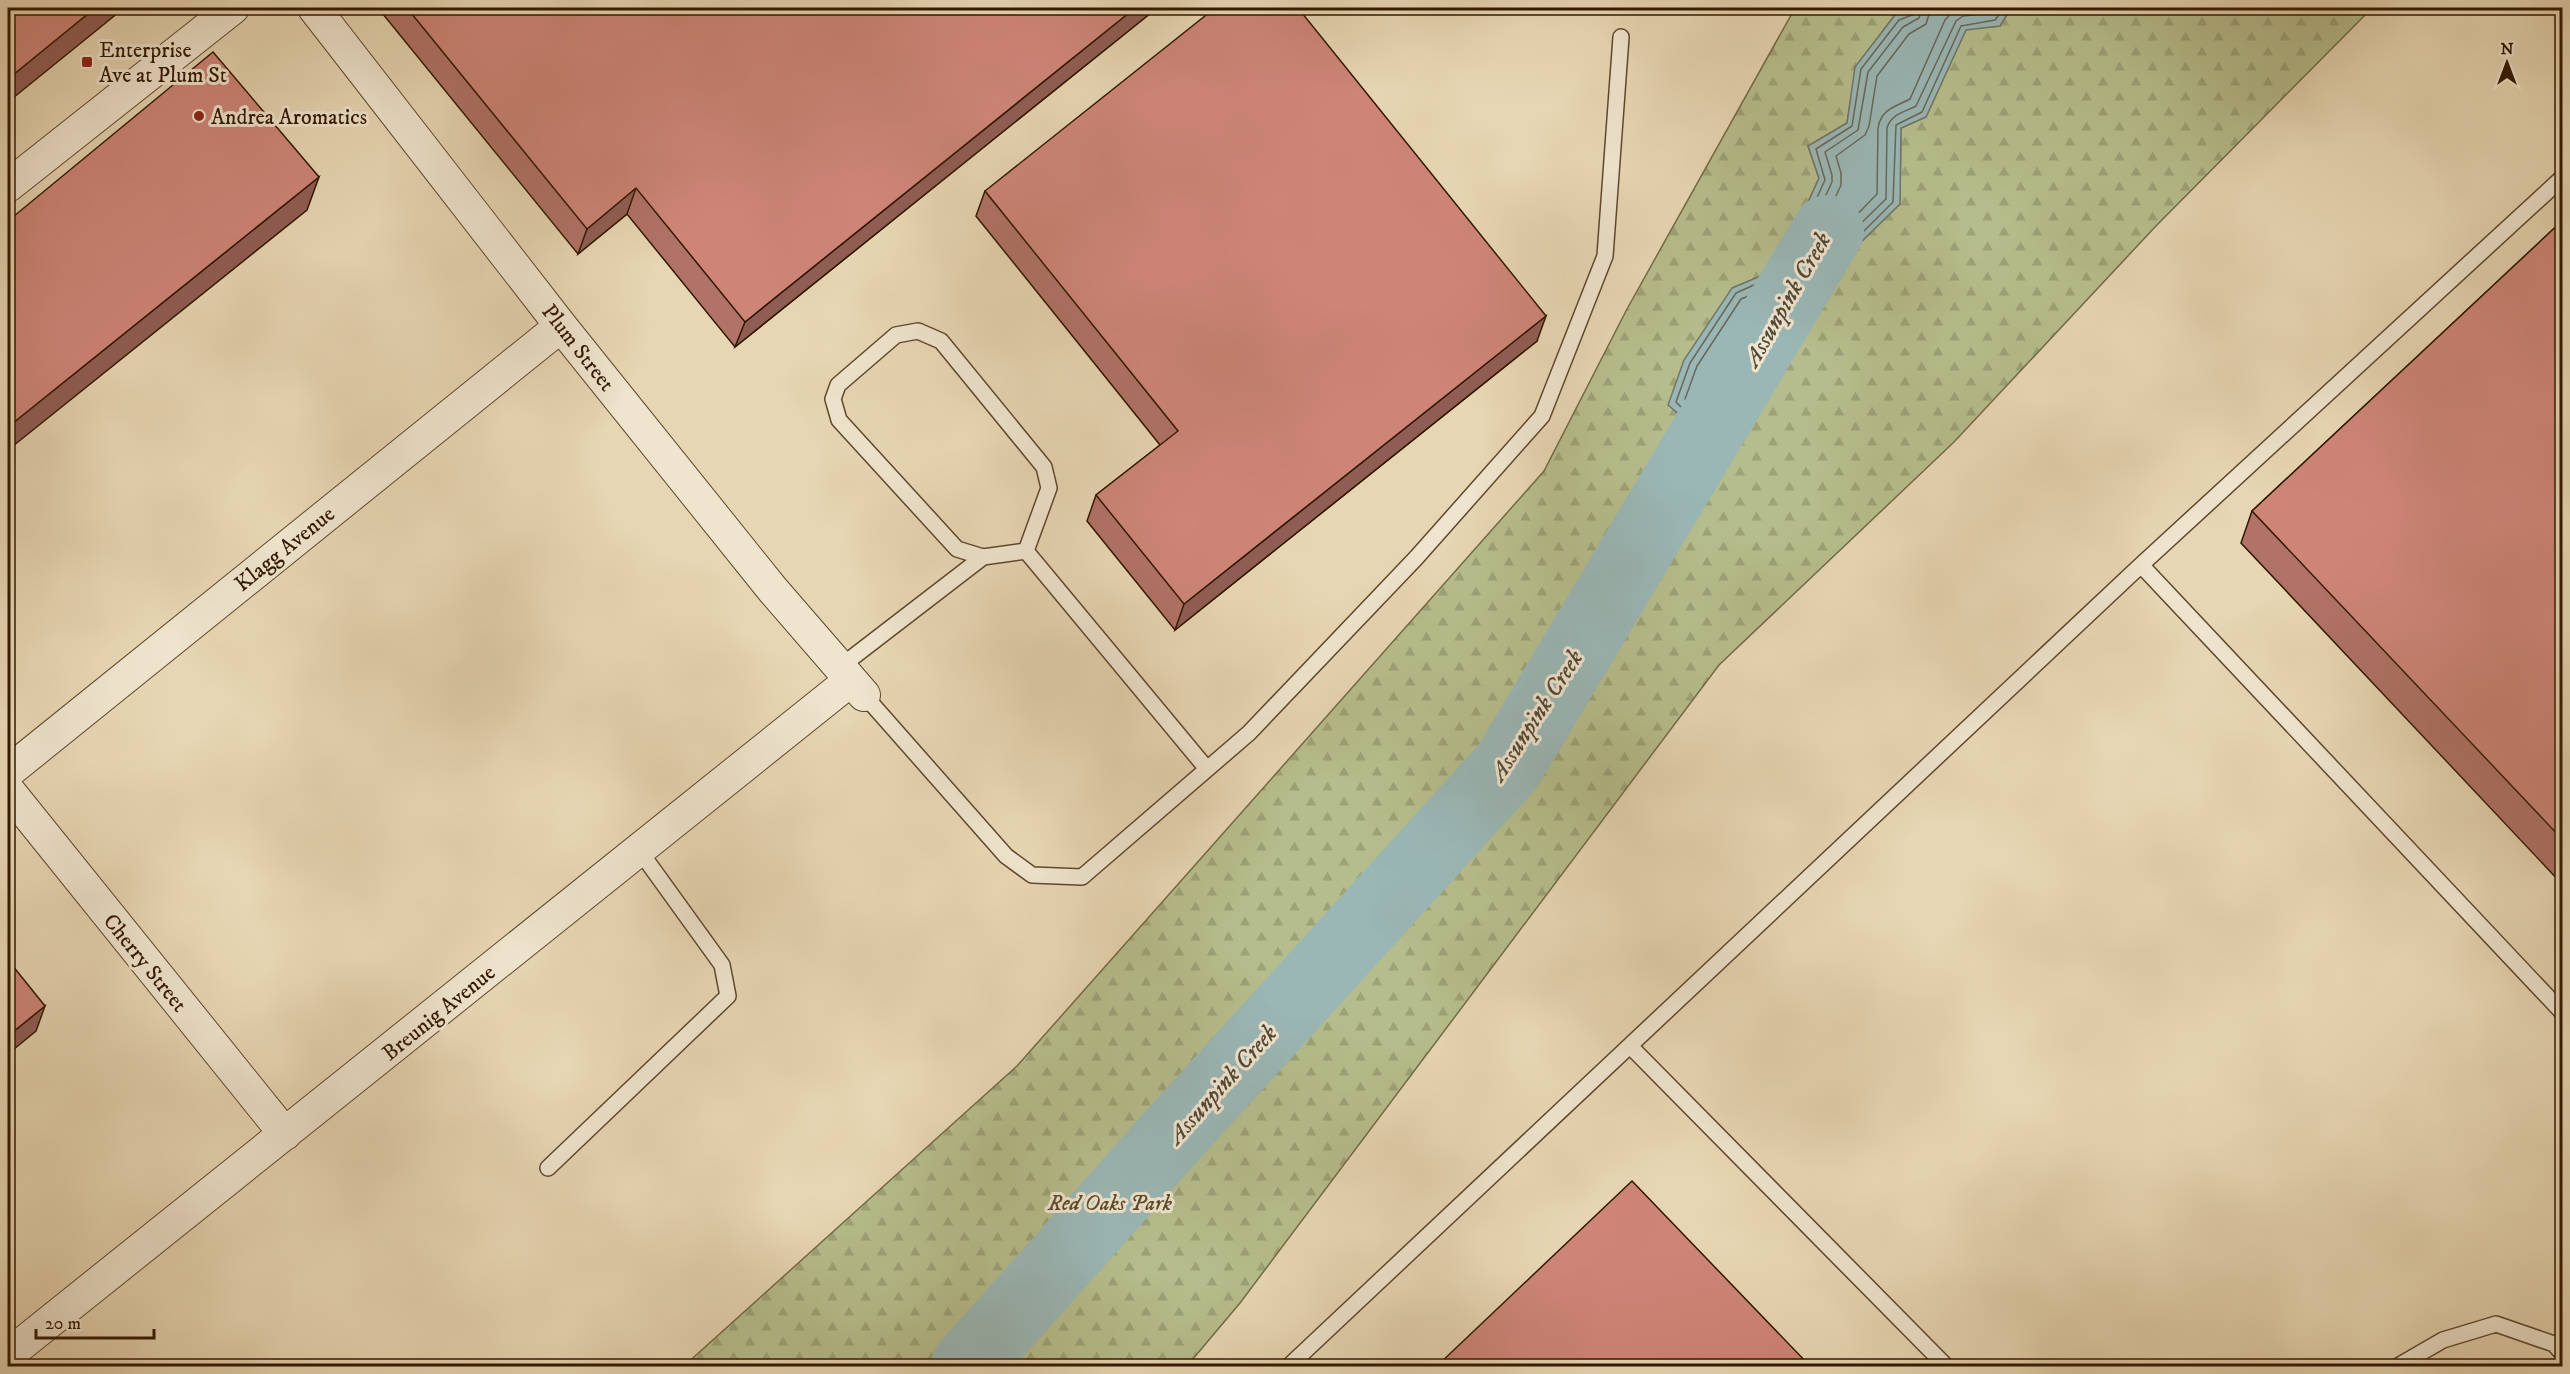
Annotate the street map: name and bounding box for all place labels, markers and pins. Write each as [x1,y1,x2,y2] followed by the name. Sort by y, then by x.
[99,37,227,89] place label: Enterprise Ave at Plum St
[80,55,94,69] marker: Enterprise Ave at Plum St
[211,104,367,131] place label: Andrea Aromatics
[192,109,206,123] marker: Andrea Aromatics

